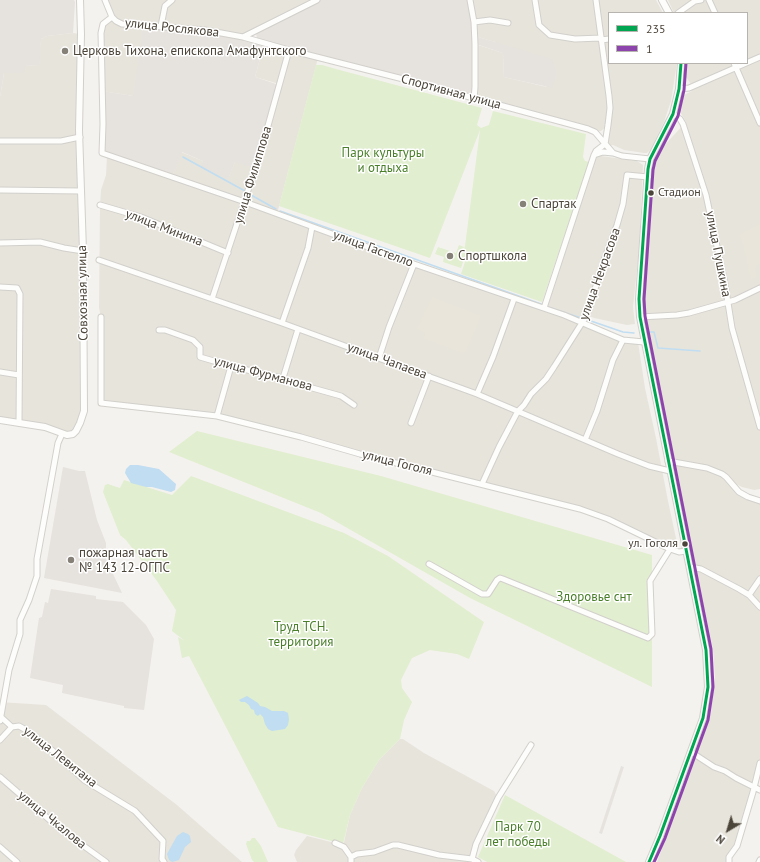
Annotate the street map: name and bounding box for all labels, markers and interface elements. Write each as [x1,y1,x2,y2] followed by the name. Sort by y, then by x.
[608,12,748,64] legend
[124,15,220,41] street label: улица Рослякова
[646,21,666,36] text: 235
[646,41,653,56] text: 1
[73,43,306,59] place label: Церковь Тихона, епископа Амафунтского
[60,46,70,56] marker: Церковь Тихона, епископа Амафунтского
[399,71,503,113] street label: Спортивная улица
[231,124,275,226] street label: улица Филиппова
[342,145,424,176] park label: Парк культуры и отдыха
[658,186,701,200] place label: Стадион
[646,188,656,198] marker: Стадион
[531,196,576,212] place label: Спартак
[518,199,528,209] marker: Спартак
[123,206,205,250] street label: улица Минина
[702,210,734,298] street label: улица Пушкина
[576,226,624,322] street label: улица Некрасова
[331,227,415,271] street label: улица Гастелло
[74,245,92,341] street label: Совхозная улица
[458,248,527,264] place label: Спортшкола
[445,251,455,261] marker: Спортшкола
[345,339,429,383] street label: улица Чапаева
[212,353,314,395] street label: улица Фурманова
[360,447,434,479] street label: улица Гоголя
[628,537,678,551] place label: ул. Гоголя
[680,539,690,549] marker: ул. Гоголя
[79,545,170,576] place label: пожарная часть № 143 12-ОГПС
[66,555,76,565] marker: пожарная часть № 143 12-ОГПС
[556,589,632,605] park label: Здоровье снт
[269,619,333,650] park label: Труд ТСН. территория
[20,723,100,791] street label: улица Левитана
[15,788,89,852] street label: улица Чкалова
[708,810,748,850] north arrow
[486,819,550,850] park label: Парк 70 лет победы
[713,832,728,847] text: N

